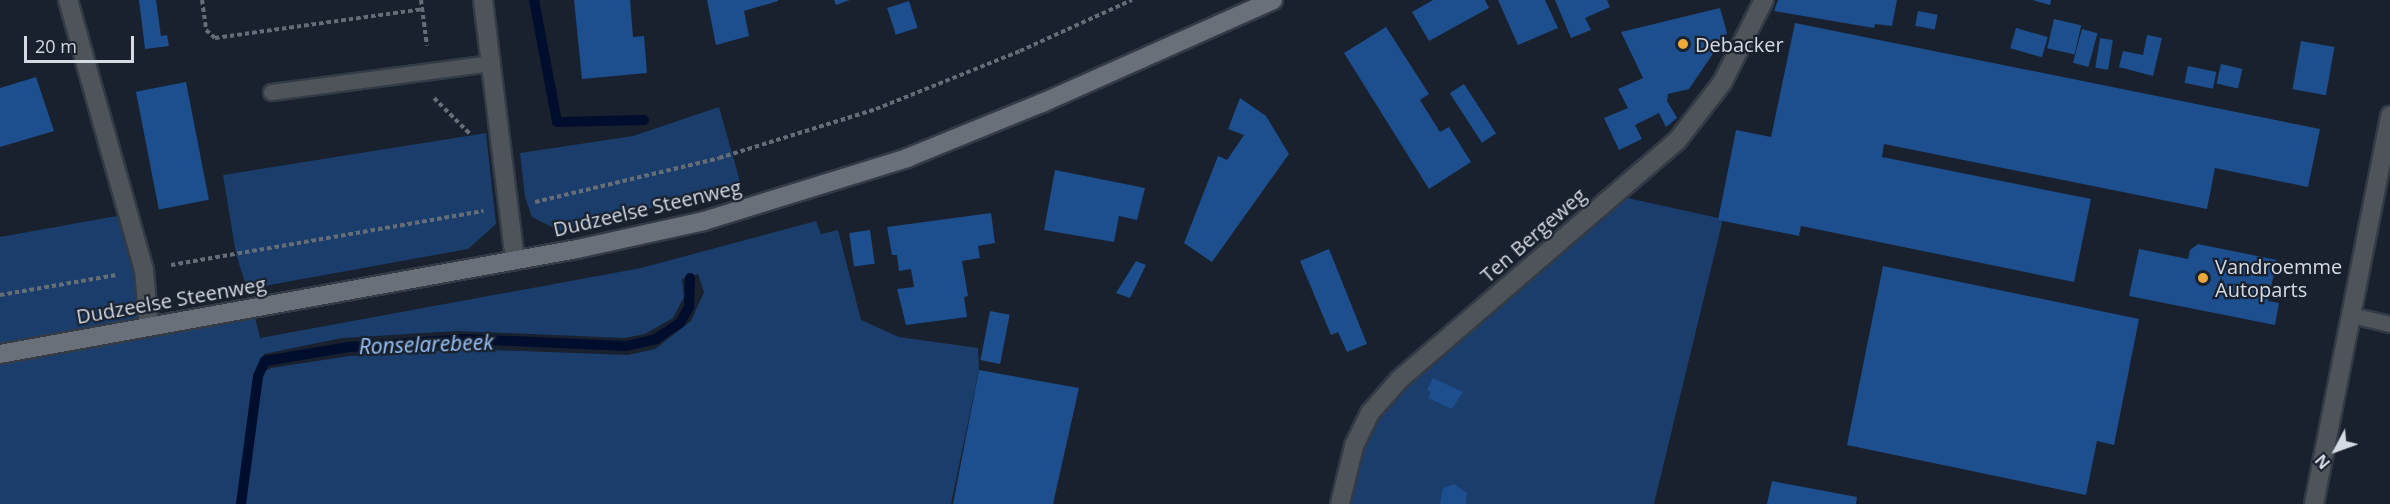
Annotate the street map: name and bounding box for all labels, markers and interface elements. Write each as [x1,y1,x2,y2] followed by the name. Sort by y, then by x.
[27,24,136,62] scale bar
[1695,32,1784,56] place label: Debacker
[35,34,77,58] text: 20 m
[1676,37,1690,51] marker: Debacker
[551,175,743,241] street label: Dudzeelse Steenweg
[1475,183,1591,287] street label: Ten Bergeweg
[2215,254,2342,301] place label: Vandroemme Autoparts
[74,271,268,329] street label: Dudzeelse Steenweg
[2196,271,2210,285] marker: Vandroemme Autoparts
[358,329,494,359] water label: Ronselarebeek
[2306,420,2366,480] north arrow
[2310,450,2335,474] text: N

